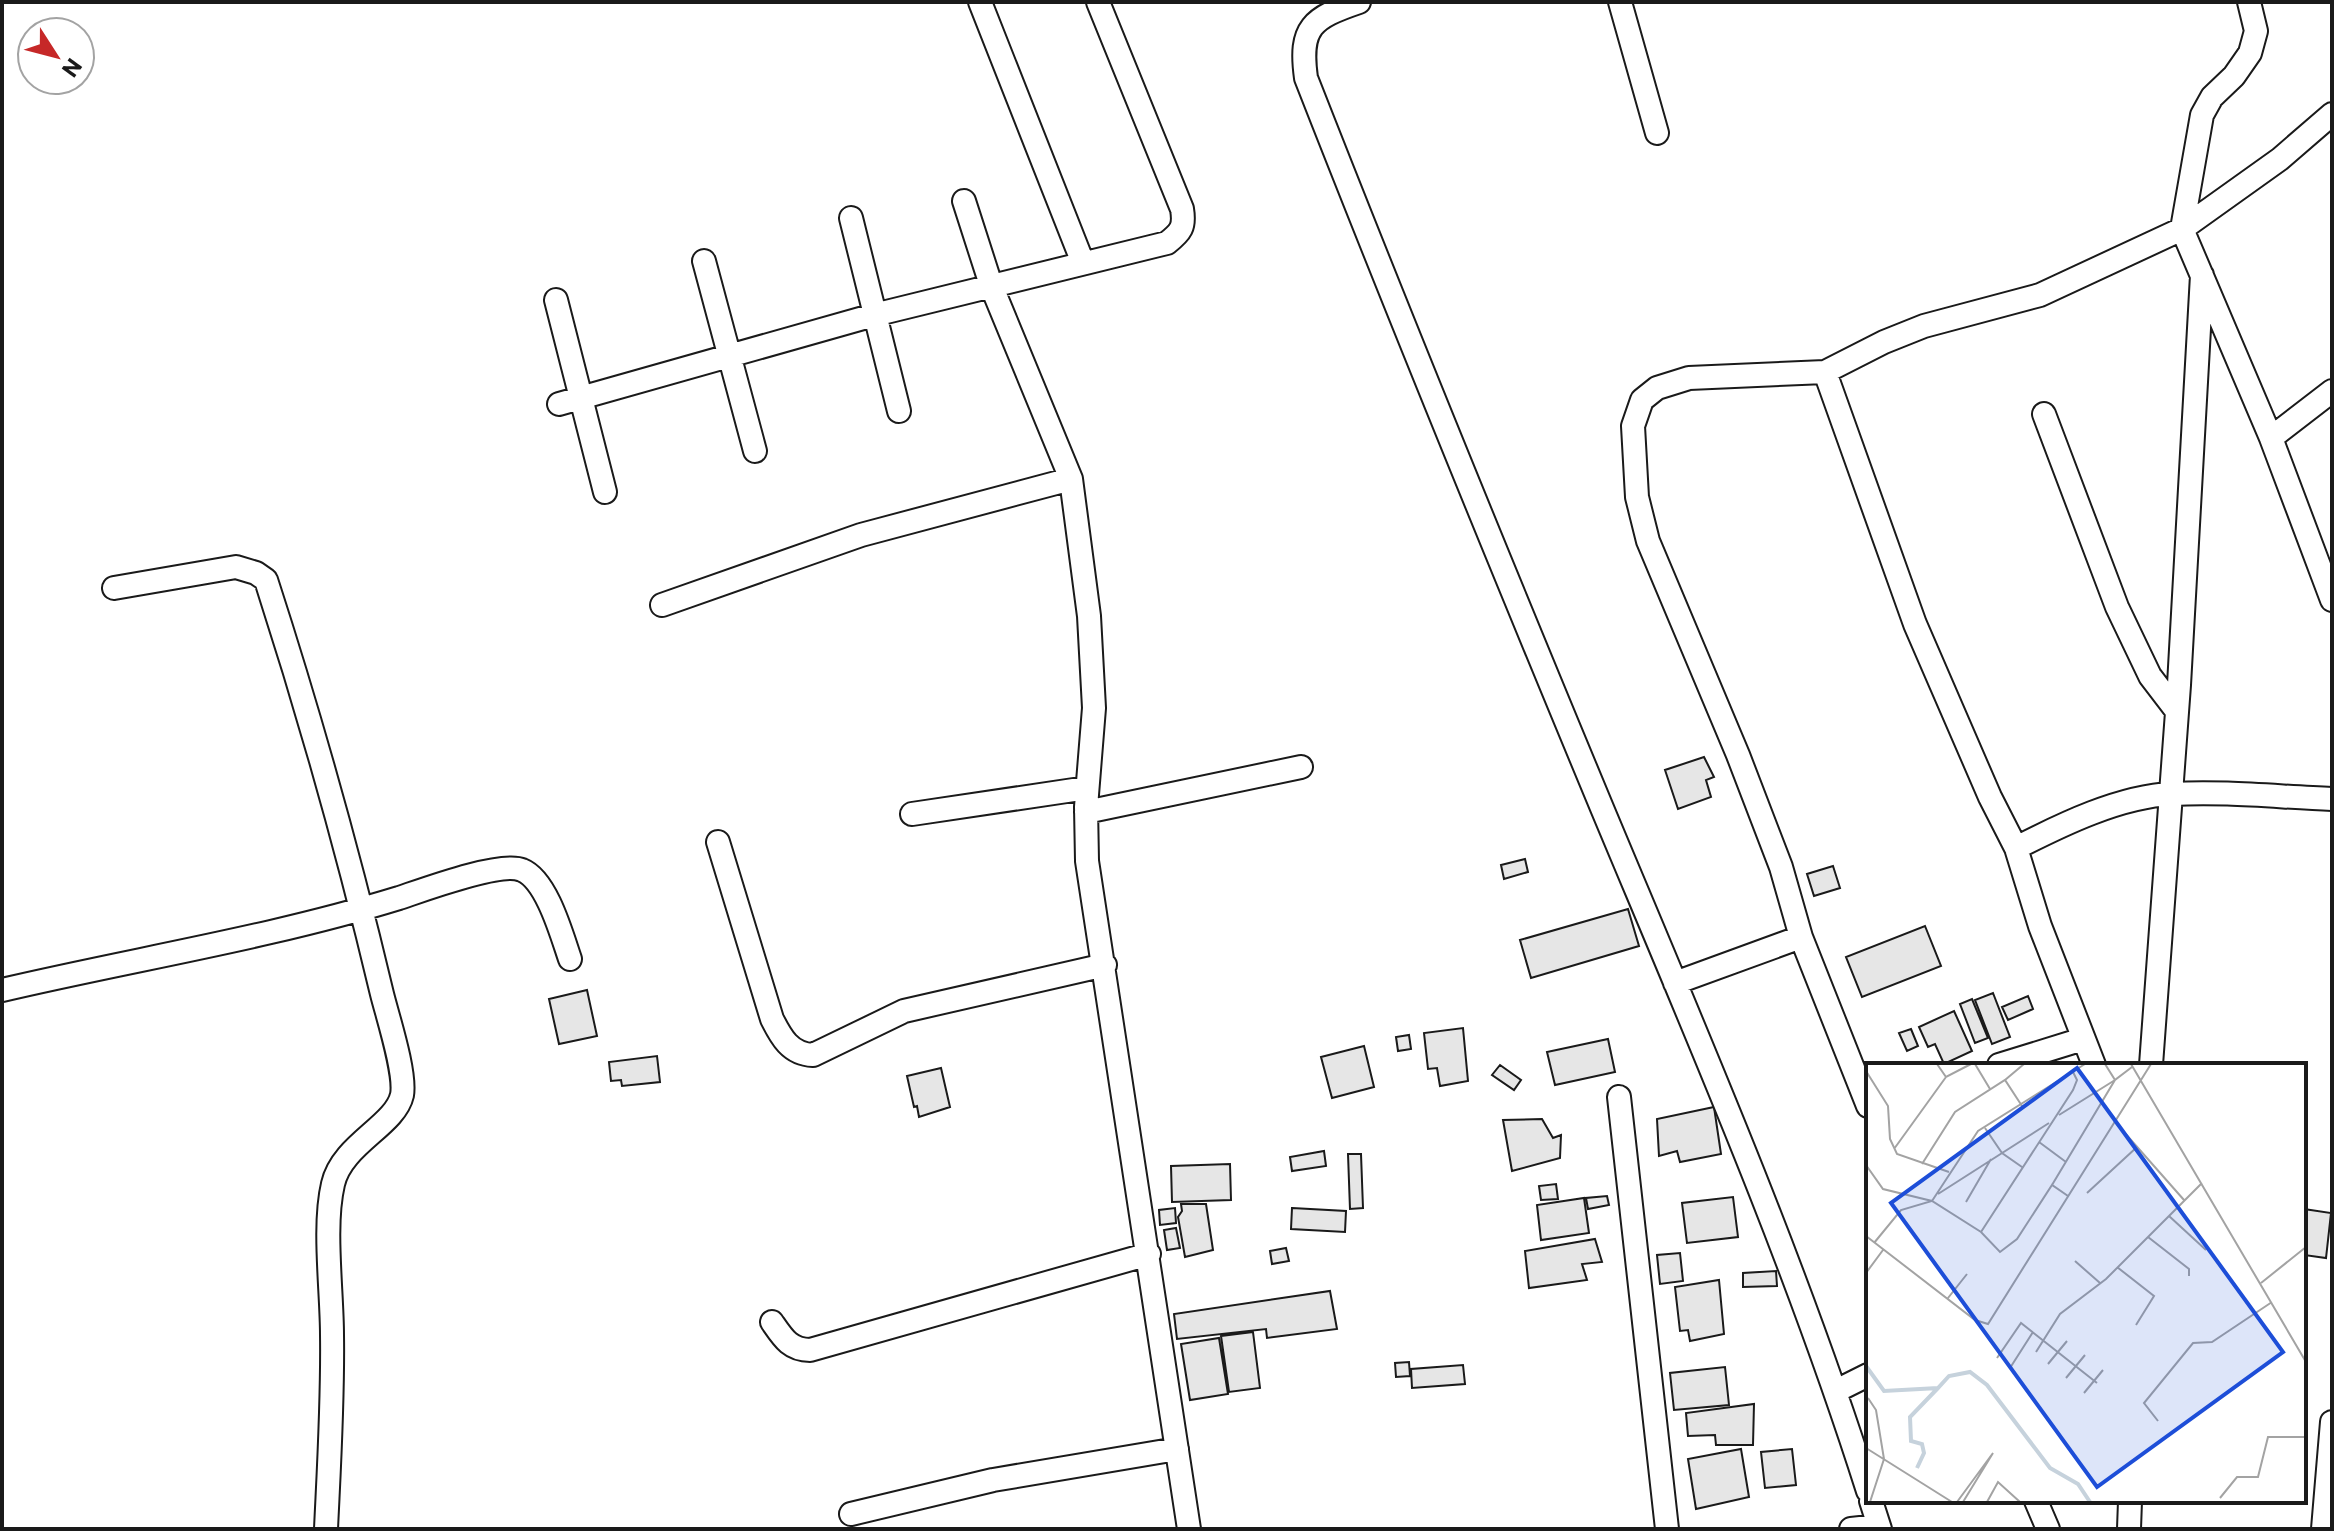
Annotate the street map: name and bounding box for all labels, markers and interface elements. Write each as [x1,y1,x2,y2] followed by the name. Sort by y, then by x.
[16,16,96,96] north arrow
[57,53,88,83] text: N
[1866,1063,2306,1503] inset map

